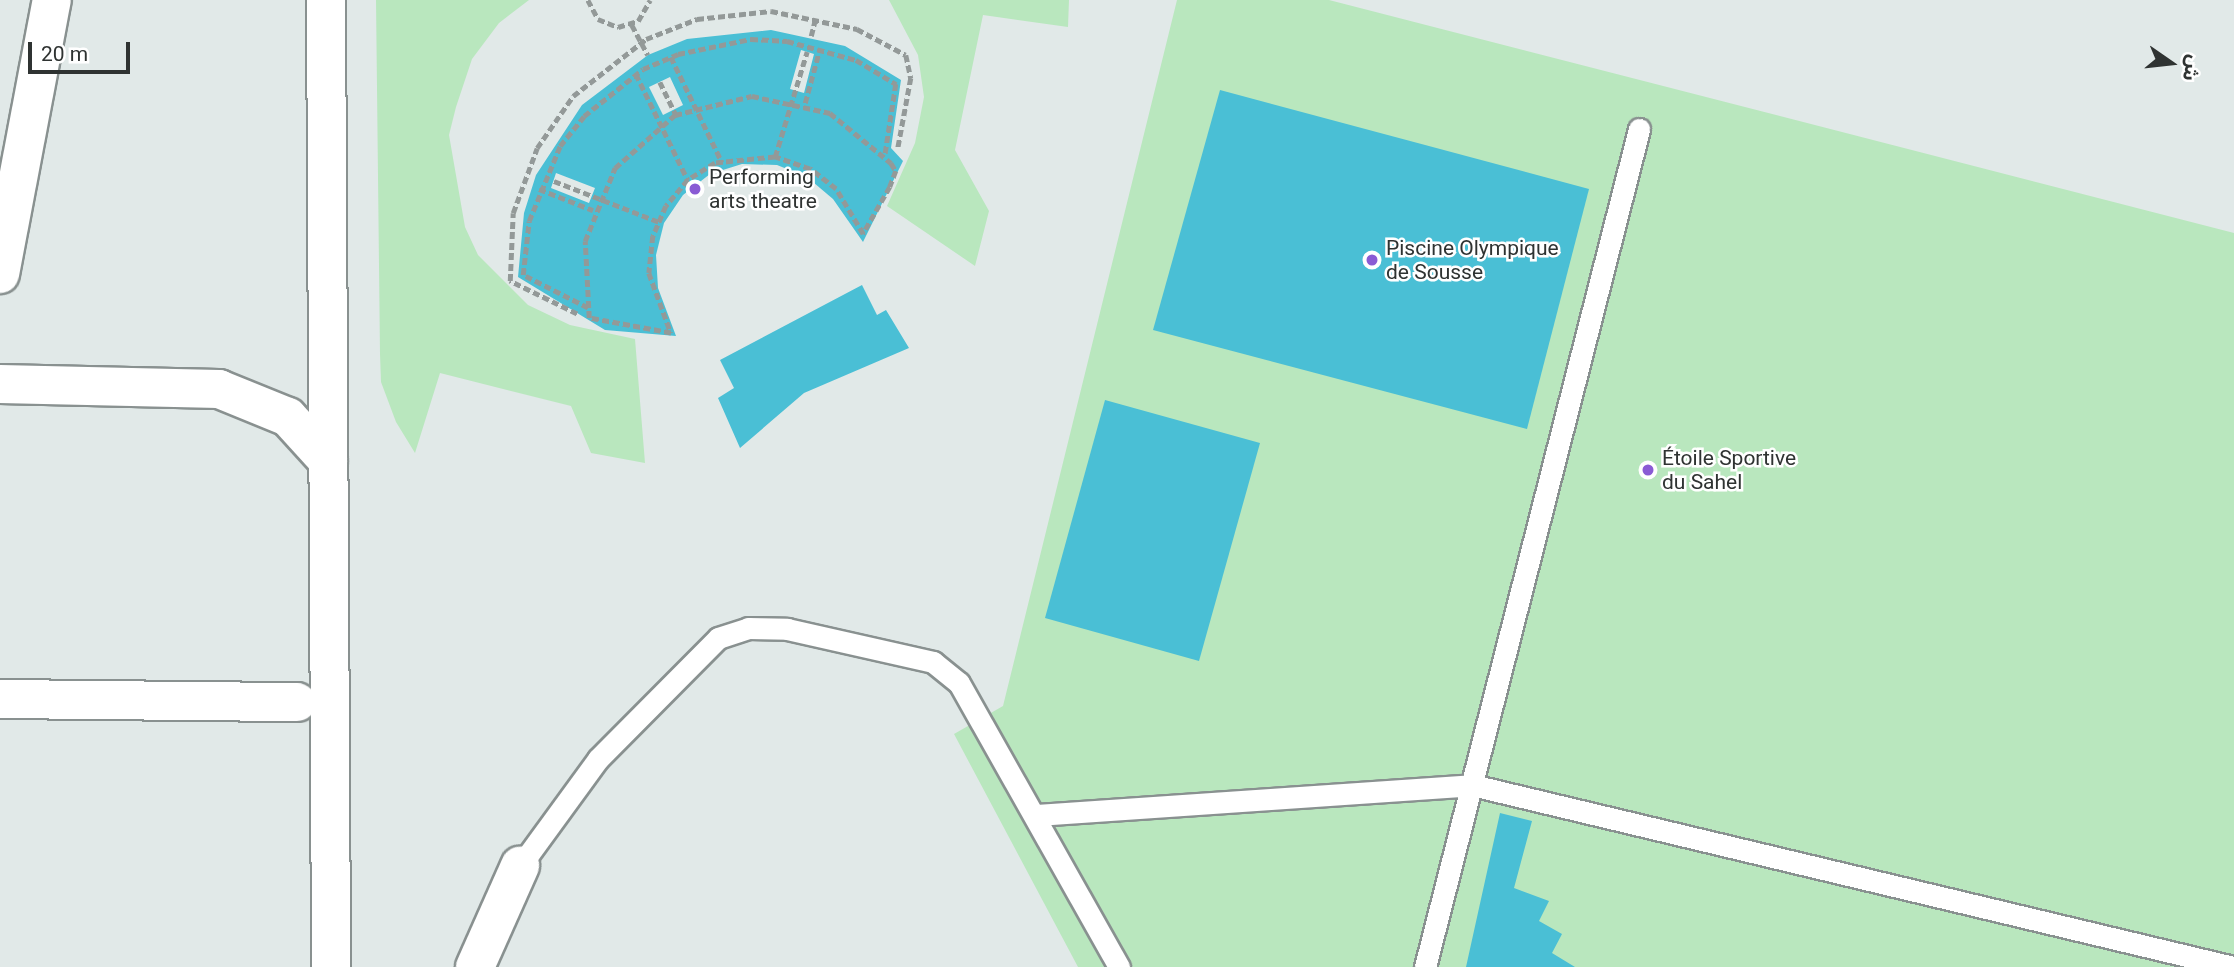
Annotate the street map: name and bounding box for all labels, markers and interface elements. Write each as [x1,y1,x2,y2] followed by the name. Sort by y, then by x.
[32,28,133,72] scale bar
[2136,28,2206,98] north arrow
[41,42,88,66] text: 20 m
[2178,53,2206,84] text: ش
[709,164,817,214] place label: Performing arts theatre
[687,181,703,197] marker: Performing arts theatre
[1386,235,1559,285] place label: Piscine Olympique de Sousse
[1364,252,1380,268] marker: Piscine Olympique de Sousse
[1662,445,1796,495] place label: Étoile Sportive du Sahel
[1640,462,1656,478] marker: Étoile Sportive du Sahel

